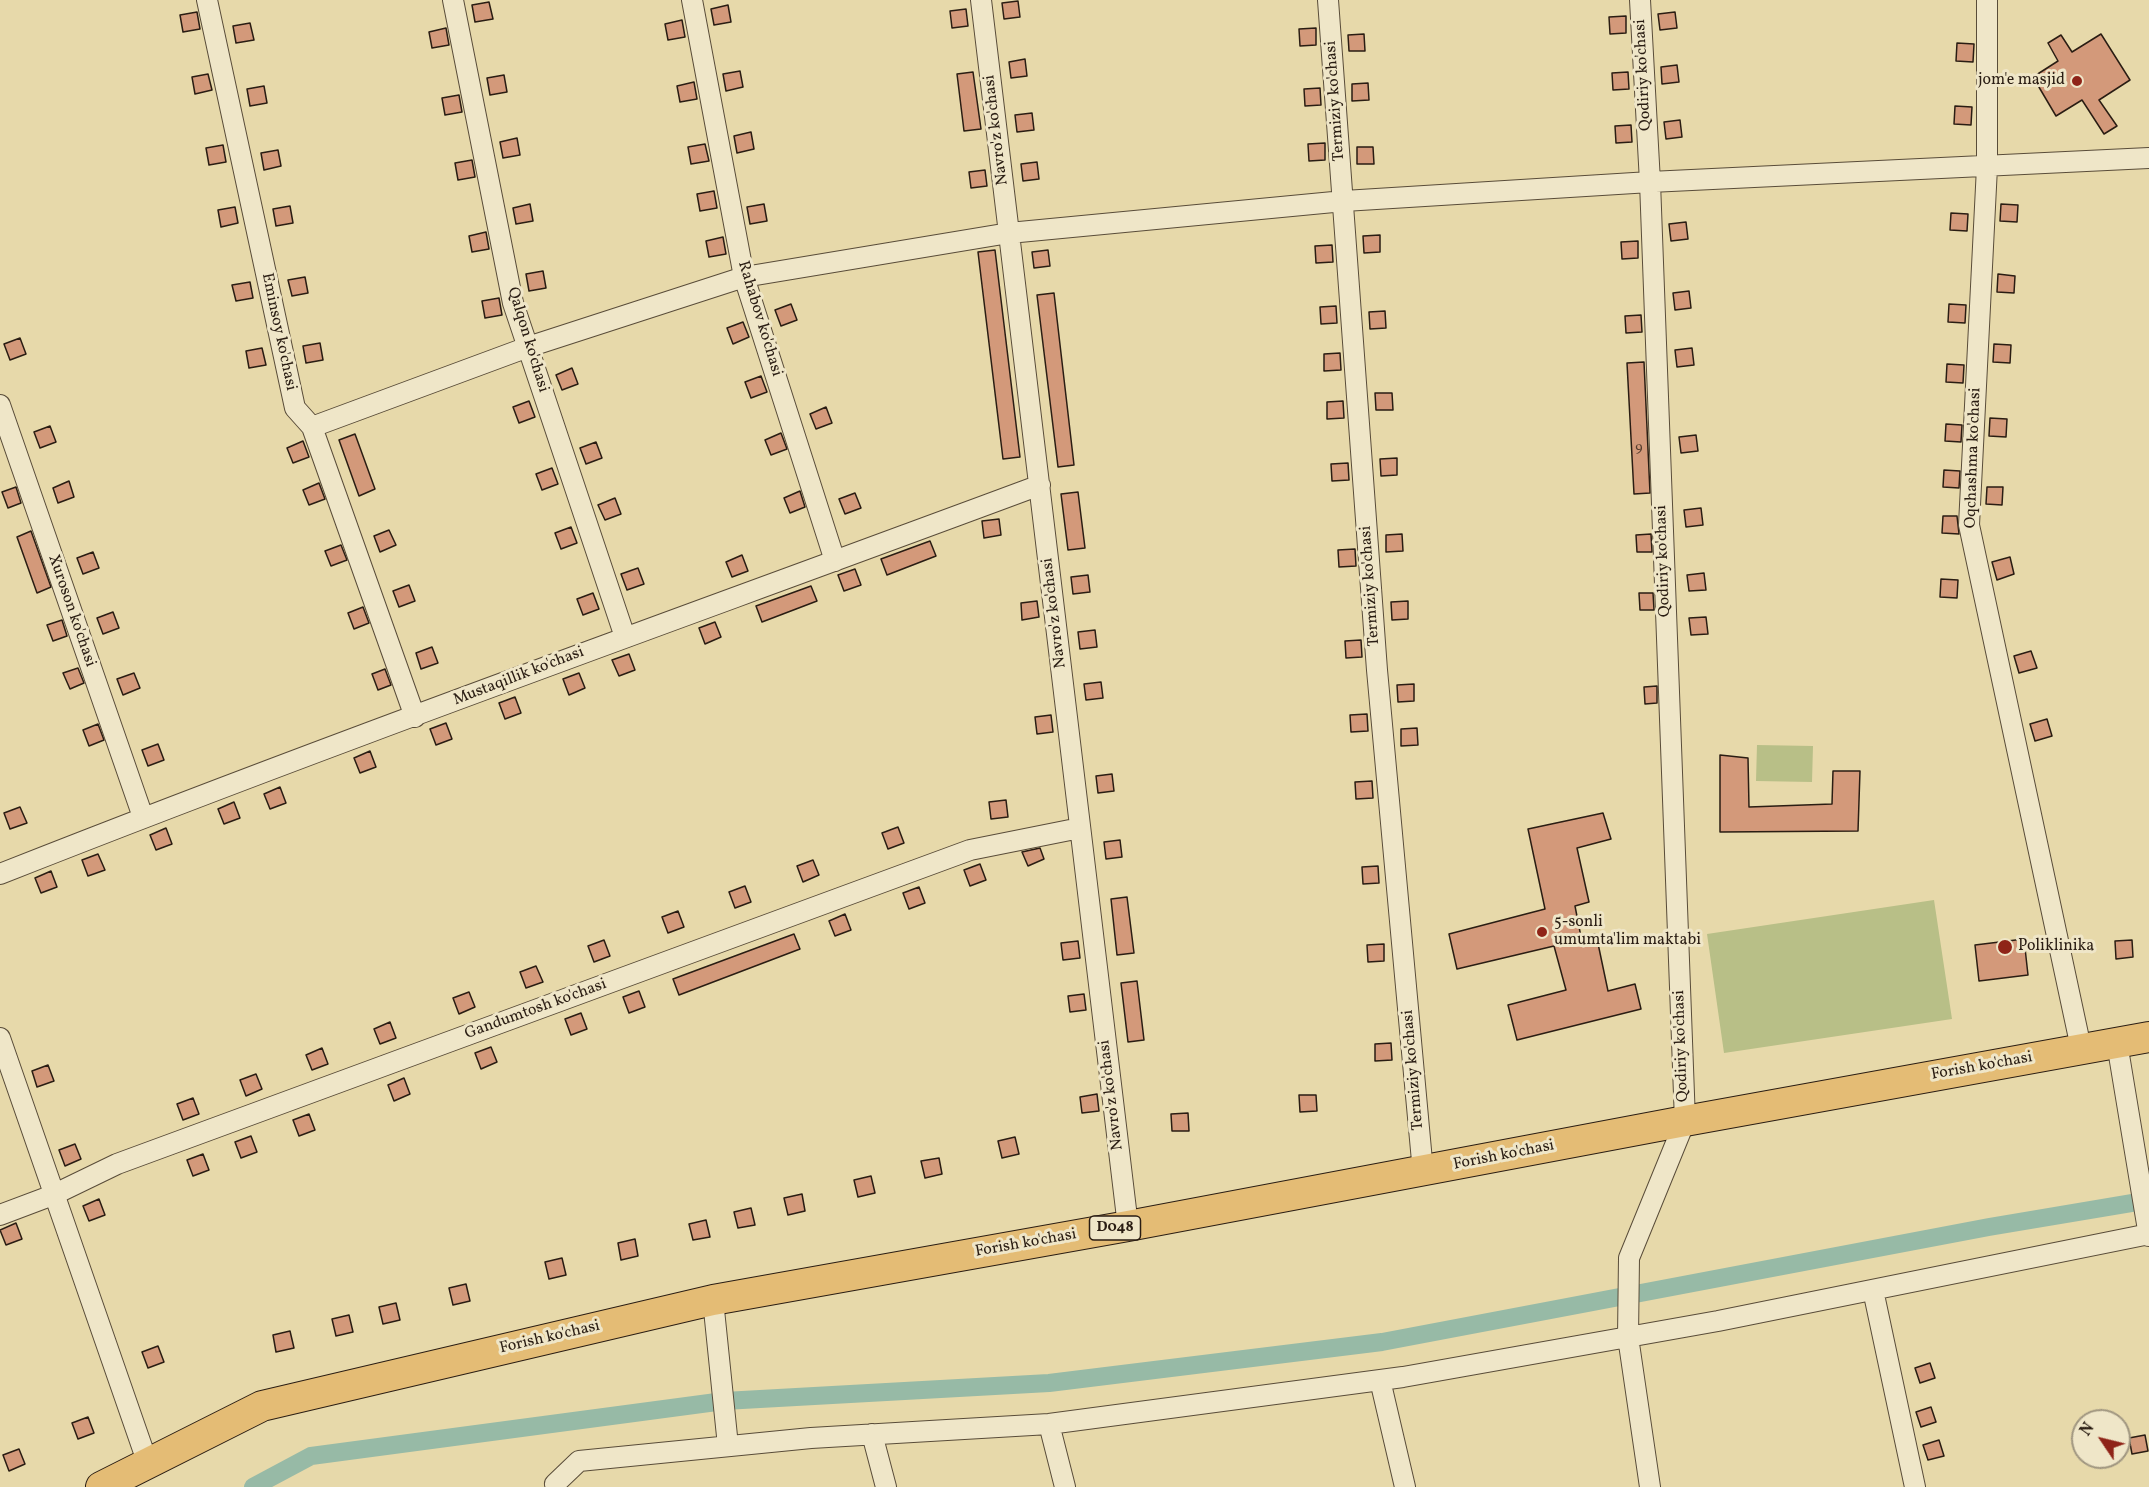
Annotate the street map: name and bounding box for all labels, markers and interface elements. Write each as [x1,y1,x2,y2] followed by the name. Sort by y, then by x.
[1631,19,1657,131] street label: Qodiriy ko'chasi
[1322,40,1350,162] street label: Termiziy ko'chasi
[1978,71,2065,91] place label: jom'e masjid
[981,74,1013,186] street label: Navro'z ko'chasi
[2070,74,2084,88] marker: jom'e masjid
[732,259,786,379] street label: Rahabov ko'chasi
[256,271,300,393] street label: Eminsoy ko'chasi
[502,285,552,395] street label: Qalqon ko'chasi
[1962,387,1986,529] street label: Oqchashma ko'chasi
[1635,440,1643,456] house number: 9
[1652,505,1676,617] street label: Qodiriy ko'chasi
[1357,525,1385,647] street label: Termiziy ko'chasi
[43,552,99,670] street label: Xuroson ko'chasi
[1039,557,1071,669] street label: Navro'z ko'chasi
[451,643,587,711] street label: Mustaqillik ko'chasi
[1554,913,1701,951] place label: 5-sonli umumta'lim maktabi
[1535,925,1549,939] marker: 5-sonli umumta'lim maktabi
[2018,937,2094,957] place label: Poliklinika
[1996,938,2014,956] marker: Poliklinika
[462,975,610,1045] street label: Gandumtosh ko'chasi
[1670,990,1694,1102] street label: Qodiriy ko'chasi
[1399,1009,1429,1131] street label: Termiziy ko'chasi
[1096,1039,1128,1151] street label: Navro'z ko'chasi
[1930,1049,2034,1085] street label: Forish ko'chasi
[1452,1137,1556,1175] street label: Forish ko'chasi
[1090,1216,1140,1240] road number: D048
[974,1226,1078,1262] street label: Forish ko'chasi
[498,1317,602,1359] street label: Forish ko'chasi
[2071,1409,2131,1469] north arrow
[2076,1419,2100,1441] text: N

